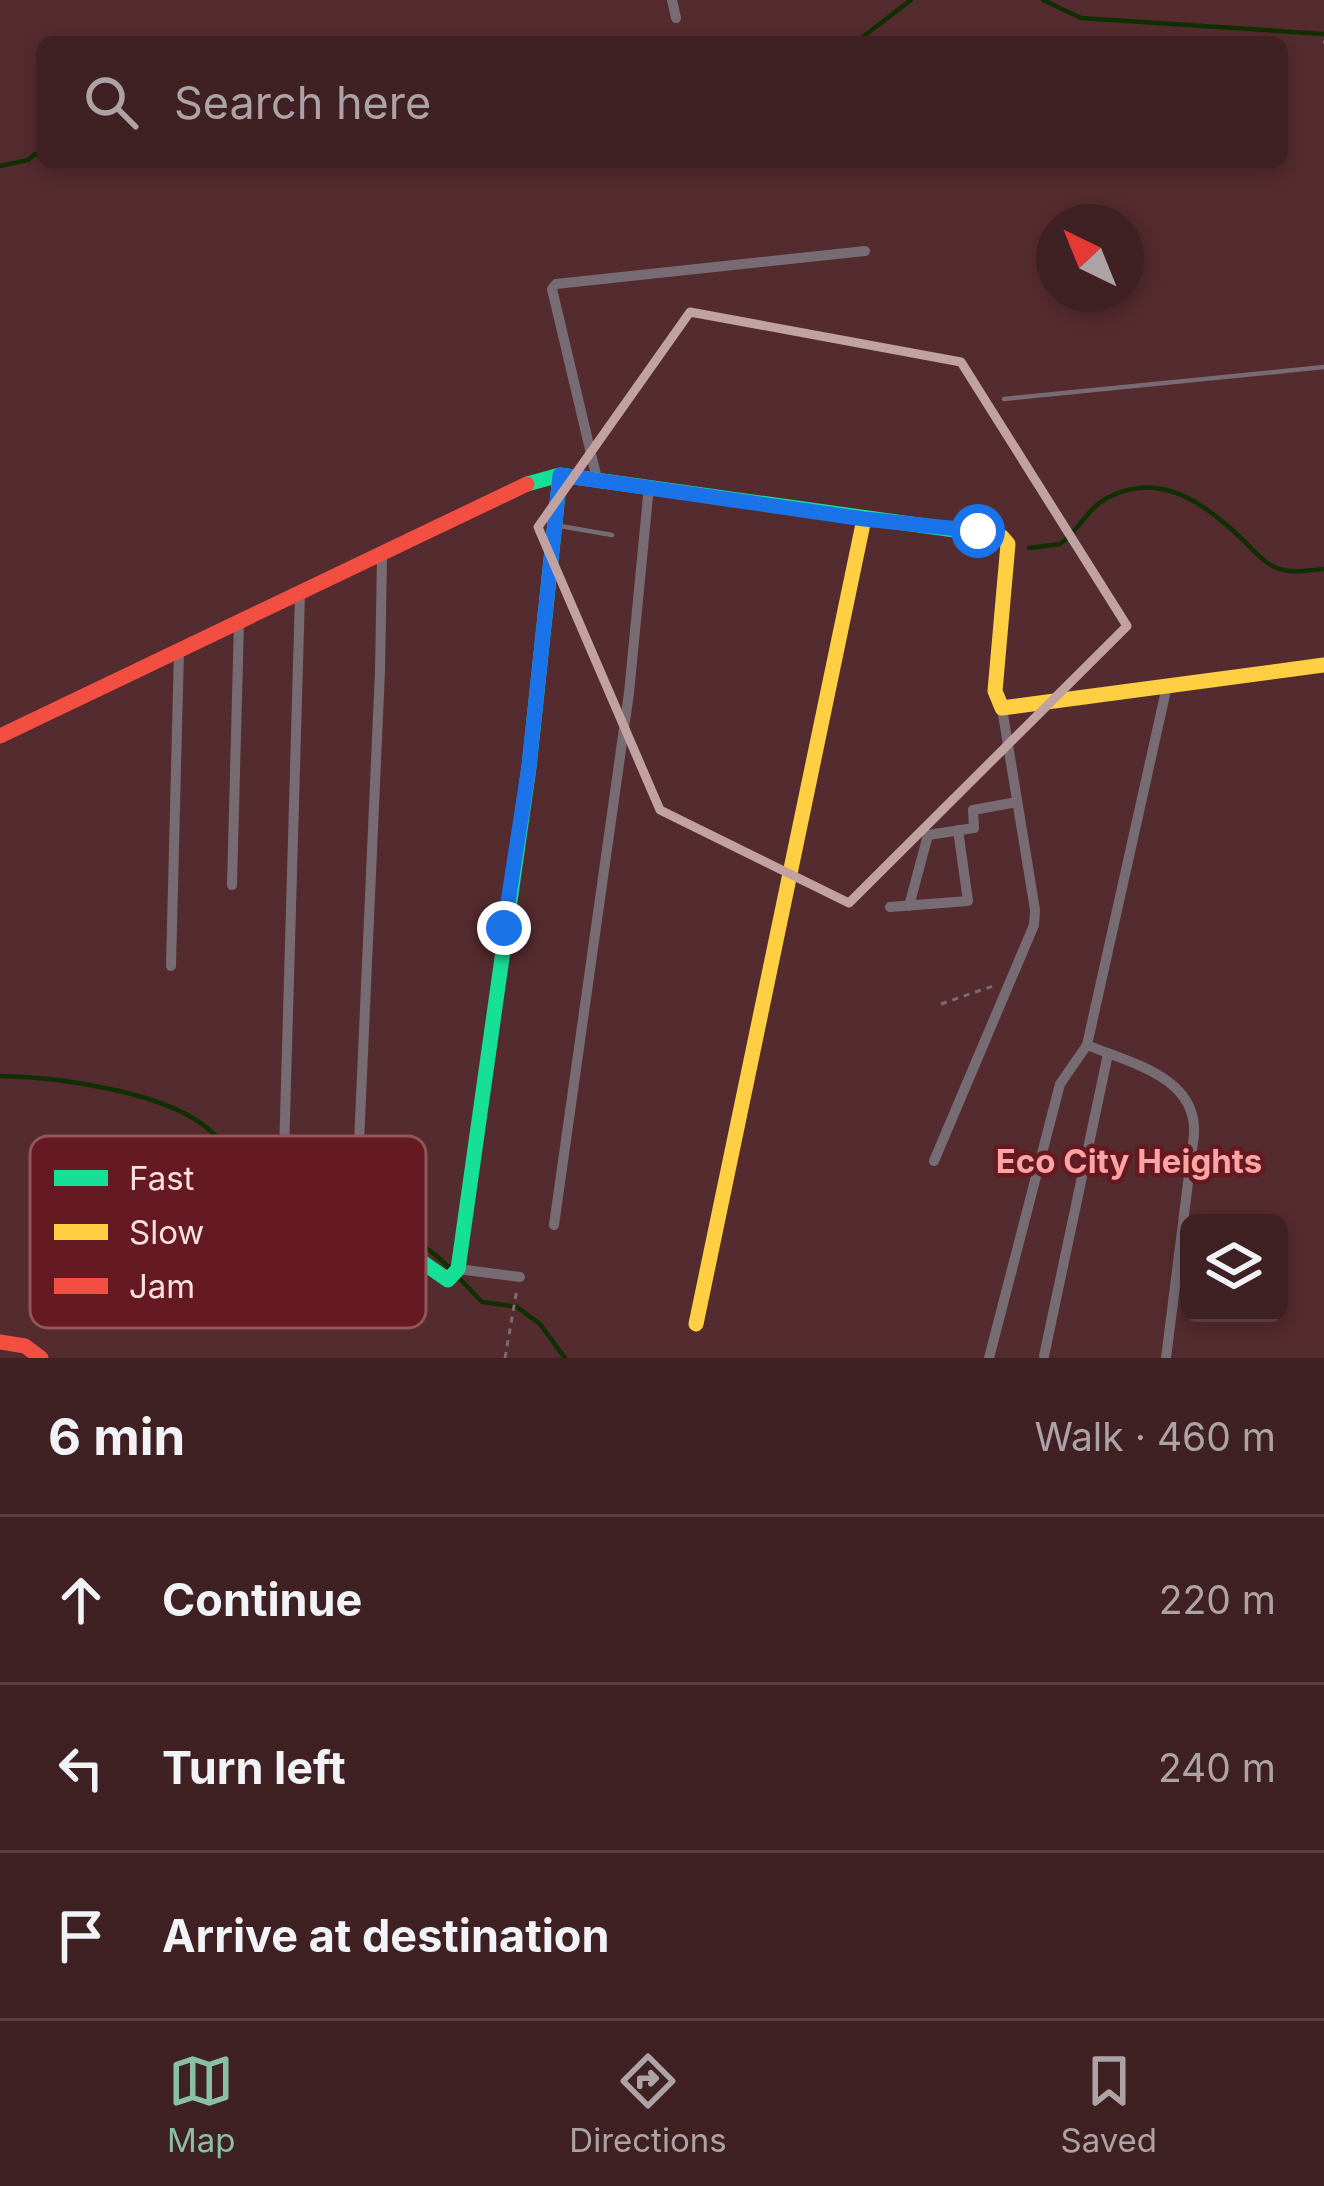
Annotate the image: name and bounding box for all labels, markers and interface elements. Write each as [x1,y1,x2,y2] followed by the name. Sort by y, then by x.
[36,36,1288,168] search box
[78,69,144,135] icon: search
[174,75,431,130] text: Search here
[1036,204,1144,312] north arrow
[951,504,1005,558] route start
[477,901,531,955] route end
[30,1136,426,1328] legend
[996,1141,1262,1181] district label: Eco City Heights
[129,1158,195,1198] text: Fast
[129,1212,204,1252] text: Slow
[1180,1214,1288,1322] map controls
[1180,1214,1288,1322] button: layers
[129,1266,195,1306] text: Jam
[48,1406,185,1467] text: 6 min
[1035,1413,1276,1460] text: Walk · 460 m
[48,1567,114,1633] icon: ahead
[162,1572,362,1627] text: Continue
[1159,1576,1276,1623] text: 220 m
[48,1735,114,1801] icon: left
[162,1740,346,1795] text: Turn left
[1158,1744,1276,1791] text: 240 m
[48,1903,114,1969] icon: arrive
[162,1908,609,1963] text: Arrive at destination
[167,2048,235,2160] tab: Map
[569,2048,727,2160] tab: Directions
[1060,2048,1157,2160] tab: Saved

